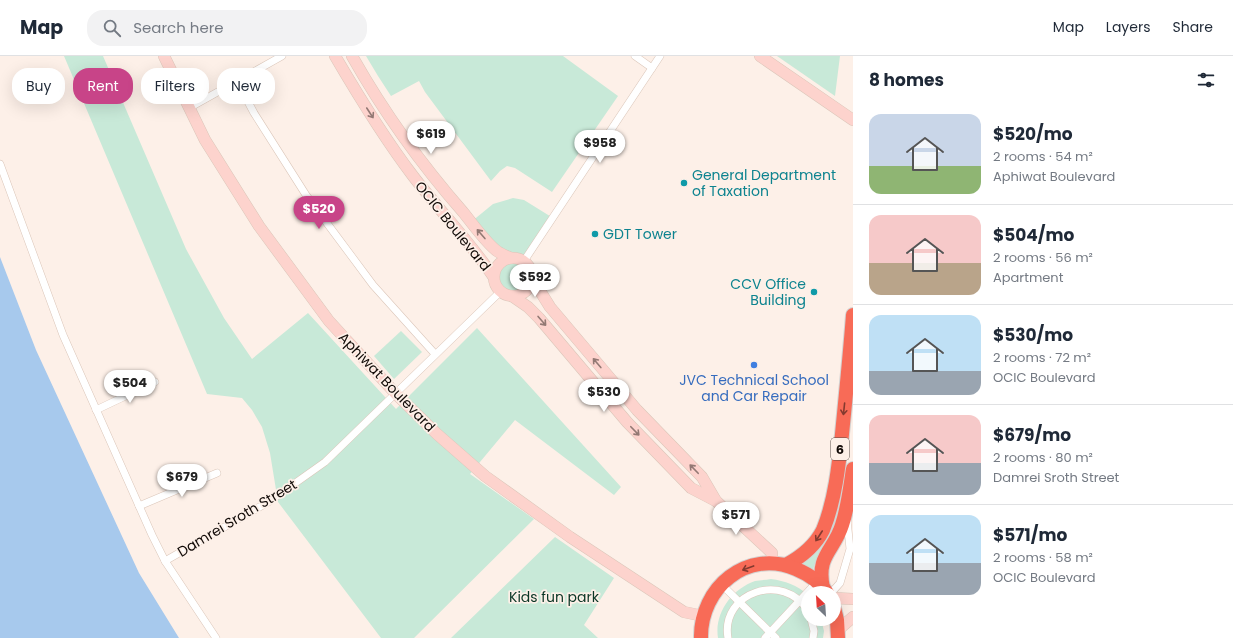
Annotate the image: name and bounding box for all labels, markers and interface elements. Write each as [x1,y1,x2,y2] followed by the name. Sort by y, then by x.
[87,10,367,46] search box
[20,14,63,41] text: Map
[101,17,123,39] icon: search
[133,17,224,38] text: Search here
[1053,17,1084,37] text: Map
[1106,17,1150,37] text: Layers
[1172,17,1213,37] text: Share
[12,68,65,104] chip: Buy
[73,68,133,104] chip: Rent
[141,68,209,104] chip: Filters
[217,68,275,104] chip: New
[869,68,944,92] text: 8 homes
[1195,69,1217,91] icon: filters
[366,108,374,119] one-way arrow
[407,121,455,155] pin: $619
[993,122,1073,146] text: $520/mo
[416,124,446,143] text: $619
[576,130,624,164] pin: $958
[901,130,949,178] icon: home
[583,133,617,152] text: $958
[993,147,1093,166] text: 2 rooms · 54 m²
[692,165,836,201] place label: General Department of Taxation
[993,167,1115,186] text: Aphiwat Boulevard
[410,177,496,275] street label: OCIC Boulevard
[679,178,689,188] marker: General Department of Taxation
[295,196,343,230] pin: $520
[303,199,335,218] text: $520
[993,223,1074,247] text: $504/mo
[603,224,677,244] place label: GDT Tower
[476,228,485,239] one-way arrow
[590,229,600,239] marker: GDT Tower
[901,231,949,279] icon: home
[993,248,1093,267] text: 2 rooms · 56 m²
[511,264,559,298] pin: $592
[519,267,551,286] text: $592
[993,268,1063,287] text: Apartment
[730,274,806,310] place label: CCV Office Building
[809,287,819,297] marker: CCV Office Building
[537,316,546,326] one-way arrow
[993,323,1073,347] text: $530/mo
[334,328,440,436] street label: Aphiwat Boulevard
[901,331,949,379] icon: home
[993,348,1091,367] text: 2 rooms · 72 m²
[593,357,602,368] one-way arrow
[749,360,759,370] marker: JVC Technical School and Car Repair
[993,368,1096,387] text: OCIC Boulevard
[106,370,154,404] pin: $504
[679,370,829,406] place label: JVC Technical School and Car Repair
[113,373,147,392] text: $504
[580,379,628,413] pin: $530
[587,382,621,401] text: $530
[841,402,848,415] one-way arrow
[993,423,1071,447] text: $679/mo
[630,426,640,436] one-way arrow
[901,431,949,479] icon: home
[831,438,849,460] road number: 6
[993,448,1093,467] text: 2 rooms · 80 m²
[158,464,206,498] pin: $679
[689,464,699,474] one-way arrow
[166,467,198,486] text: $679
[993,468,1119,487] text: Damrei Sroth Street
[174,474,300,562] street label: Damrei Sroth Street
[712,502,760,536] pin: $571
[722,505,750,524] text: $571
[993,523,1067,547] text: $571/mo
[815,530,823,541] one-way arrow
[901,531,949,579] icon: home
[993,548,1093,567] text: 2 rooms · 58 m²
[742,564,754,572] one-way arrow
[993,568,1096,587] text: OCIC Boulevard
[801,586,841,626] north arrow
[801,586,841,626] map controls
[509,587,600,607] park label: Kids fun park

